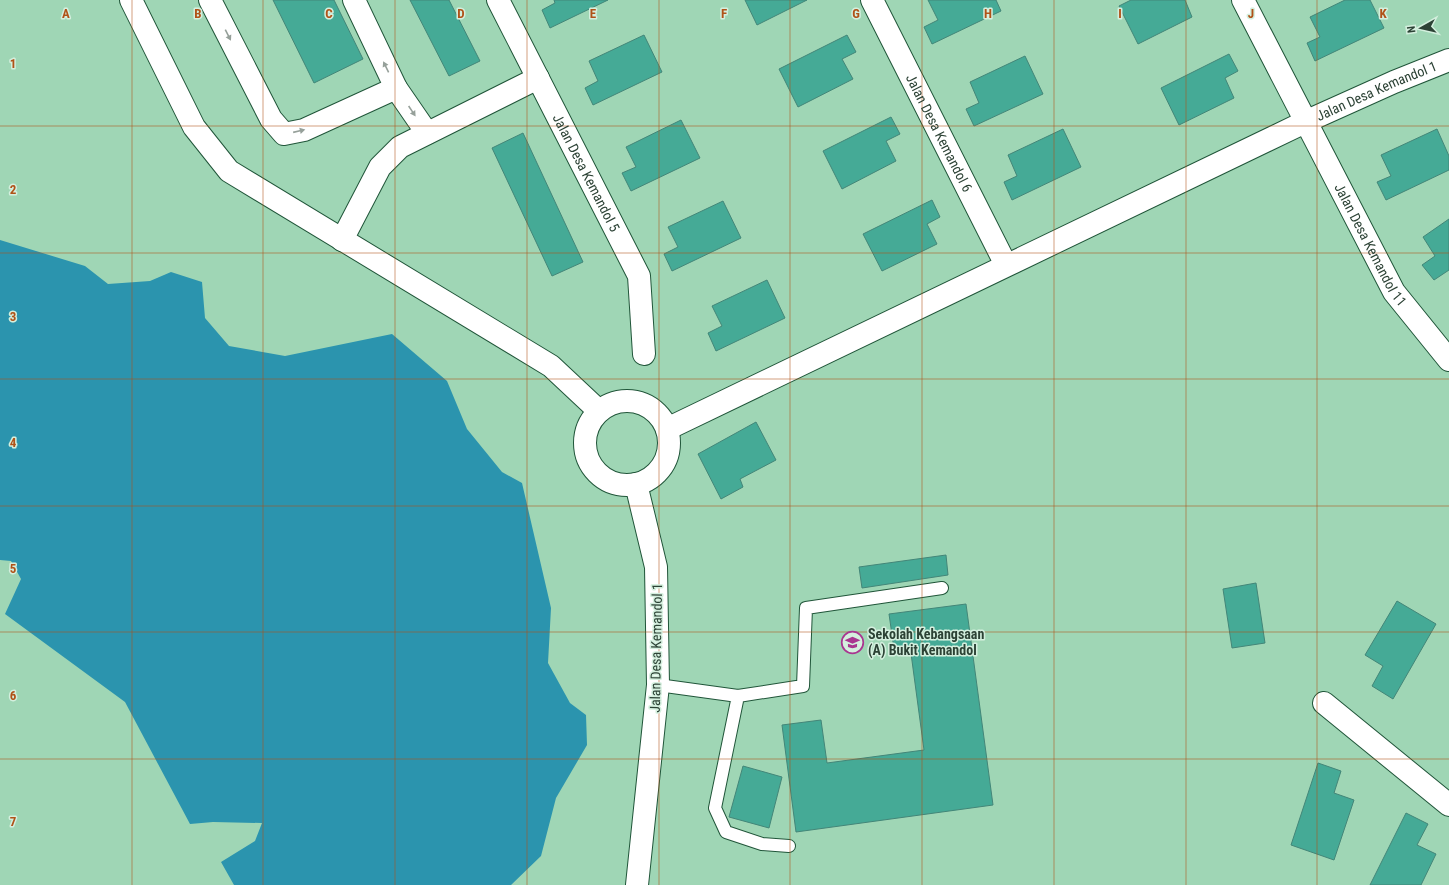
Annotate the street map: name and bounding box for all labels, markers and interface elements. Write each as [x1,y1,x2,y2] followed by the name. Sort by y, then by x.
[62,6,70,21] text: A
[194,6,202,21] text: B
[325,6,333,21] text: C
[457,6,465,21] text: D
[590,6,597,21] text: E
[721,6,727,21] text: F
[852,6,860,21] text: G
[984,6,992,21] text: H
[1118,6,1122,21] text: I
[1248,6,1254,21] text: J
[1379,6,1387,21] text: K
[1401,8,1441,48] north arrow
[1405,25,1418,34] text: N
[225,29,231,41] one-way arrow
[10,56,16,71] text: 1
[1314,58,1439,124] street label: Jalan Desa Kemandol 1
[383,61,389,73] one-way arrow
[903,71,976,195] street label: Jalan Desa Kemandol 6
[408,105,416,116] one-way arrow
[550,111,623,234] street label: Jalan Desa Kemandol 5
[293,127,305,133] one-way arrow
[1331,181,1410,309] street label: Jalan Desa Kemandol 11
[10,182,17,197] text: 2
[10,309,16,324] text: 3
[10,435,17,450] text: 4
[10,561,17,576] text: 5
[647,583,665,713] street label: Jalan Desa Kemandol 1
[868,626,984,659] place label: Sekolah Kebangsaan (A) Bukit Kemandol
[839,629,865,655] school or university icon: Sekolah Kebangsaan (A) Bukit Kemandol
[10,688,17,703] text: 6
[10,814,17,829] text: 7

